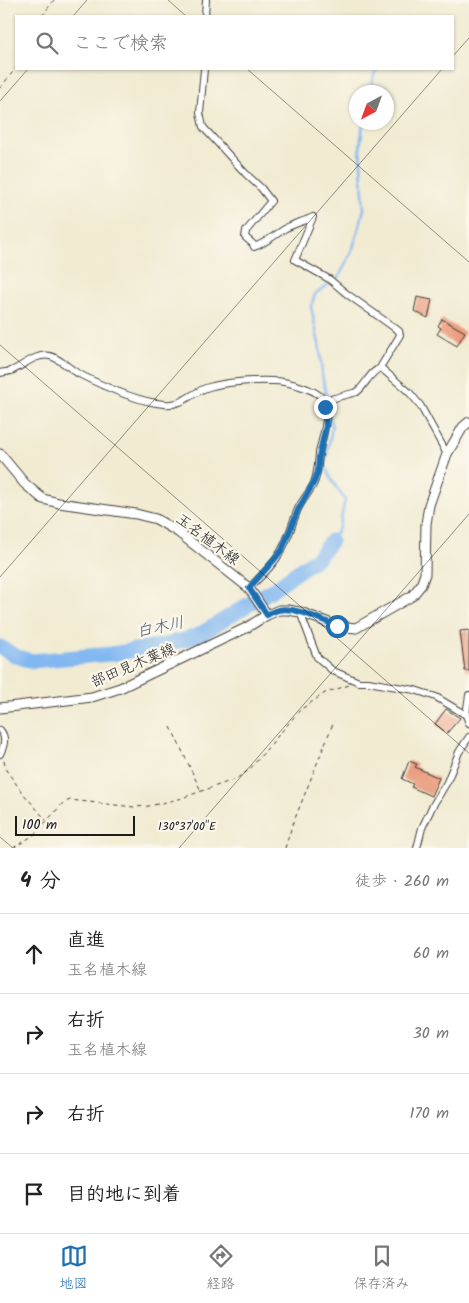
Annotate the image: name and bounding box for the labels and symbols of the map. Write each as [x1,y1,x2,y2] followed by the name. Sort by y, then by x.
[349,85,394,130] north arrow
[314,396,337,419] route end
[170,508,245,572] street label: 玉名植木線
[134,610,186,645] water label: 白木川
[326,615,349,638] route start
[87,637,180,695] street label: 部田見木葉線
[15,813,135,836] scale bar
[158,817,217,836] text: 130°37'00"E

